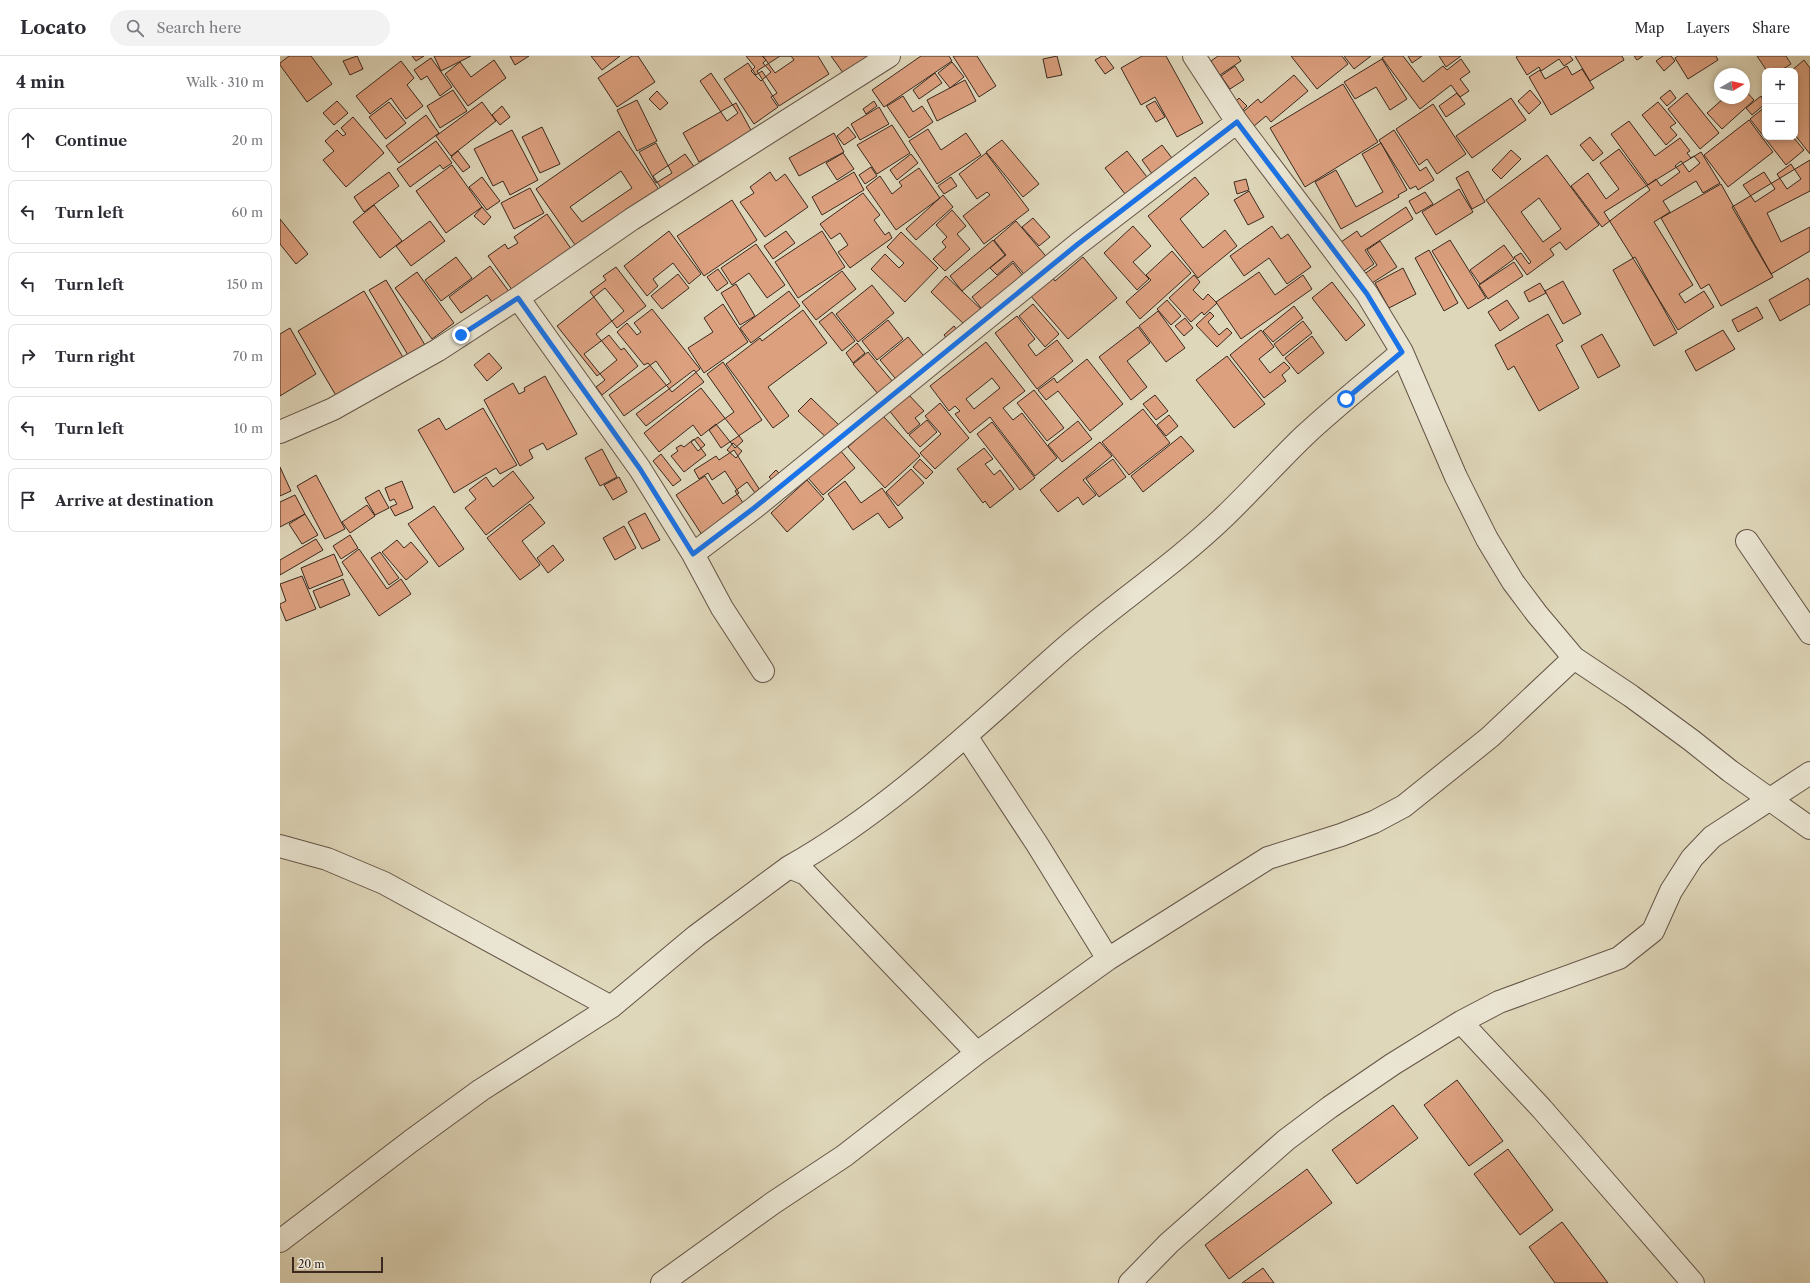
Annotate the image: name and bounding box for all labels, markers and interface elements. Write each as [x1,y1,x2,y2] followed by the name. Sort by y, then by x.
[110,10,390,46] search box
[20,16,86,39] text: Locato
[124,17,146,39] icon: search
[156,18,241,37] text: Search here
[1634,19,1664,37] text: Map
[1686,19,1730,37] text: Layers
[1752,19,1790,37] text: Share
[1714,68,1750,104] north arrow
[1762,68,1798,140] map controls
[1762,68,1798,104] button: +
[16,72,65,92] text: 4 min
[186,74,264,90] text: Walk · 310 m
[1762,104,1798,140] button: −
[17,129,39,151] icon: ahead
[55,131,127,150] text: Continue
[232,132,263,148] text: 20 m
[17,201,39,223] icon: left
[55,203,124,222] text: Turn left
[232,204,263,220] text: 60 m
[17,273,39,295] icon: left
[55,275,124,294] text: Turn left
[227,276,263,292] text: 150 m
[452,326,470,344] route end
[17,345,39,367] icon: right
[55,347,135,366] text: Turn right
[233,348,263,364] text: 70 m
[1337,390,1355,408] route start
[17,417,39,439] icon: left
[55,419,124,438] text: Turn left
[234,420,263,436] text: 10 m
[17,489,39,511] icon: arrive
[55,491,214,510] text: Arrive at destination
[292,1255,383,1274] scale bar
[298,1257,324,1271] text: 20 m

